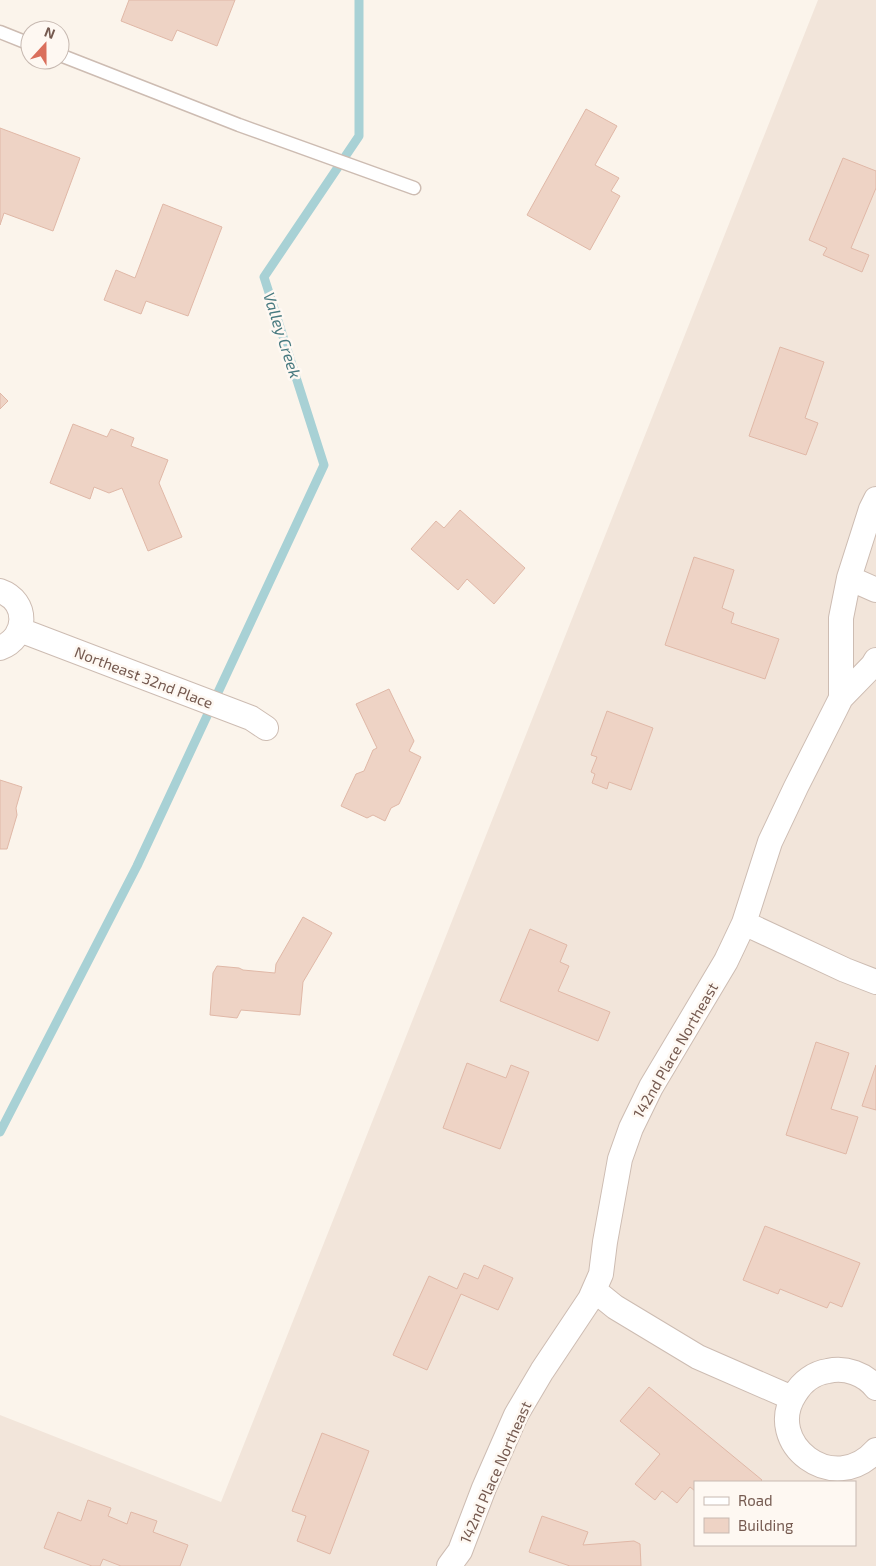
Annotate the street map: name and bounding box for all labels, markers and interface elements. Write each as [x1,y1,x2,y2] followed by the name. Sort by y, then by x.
[20,20,70,70] north arrow
[42,23,58,42] text: N
[259,290,306,381] water label: Valley Creek
[72,642,216,712] street label: Northeast 32nd Place
[629,979,721,1121] street label: 142nd Place Northeast
[456,1398,535,1546] street label: 142nd Place Northeast
[694,1481,856,1546] legend
[738,1491,773,1509] text: Road
[738,1516,794,1534] text: Building

